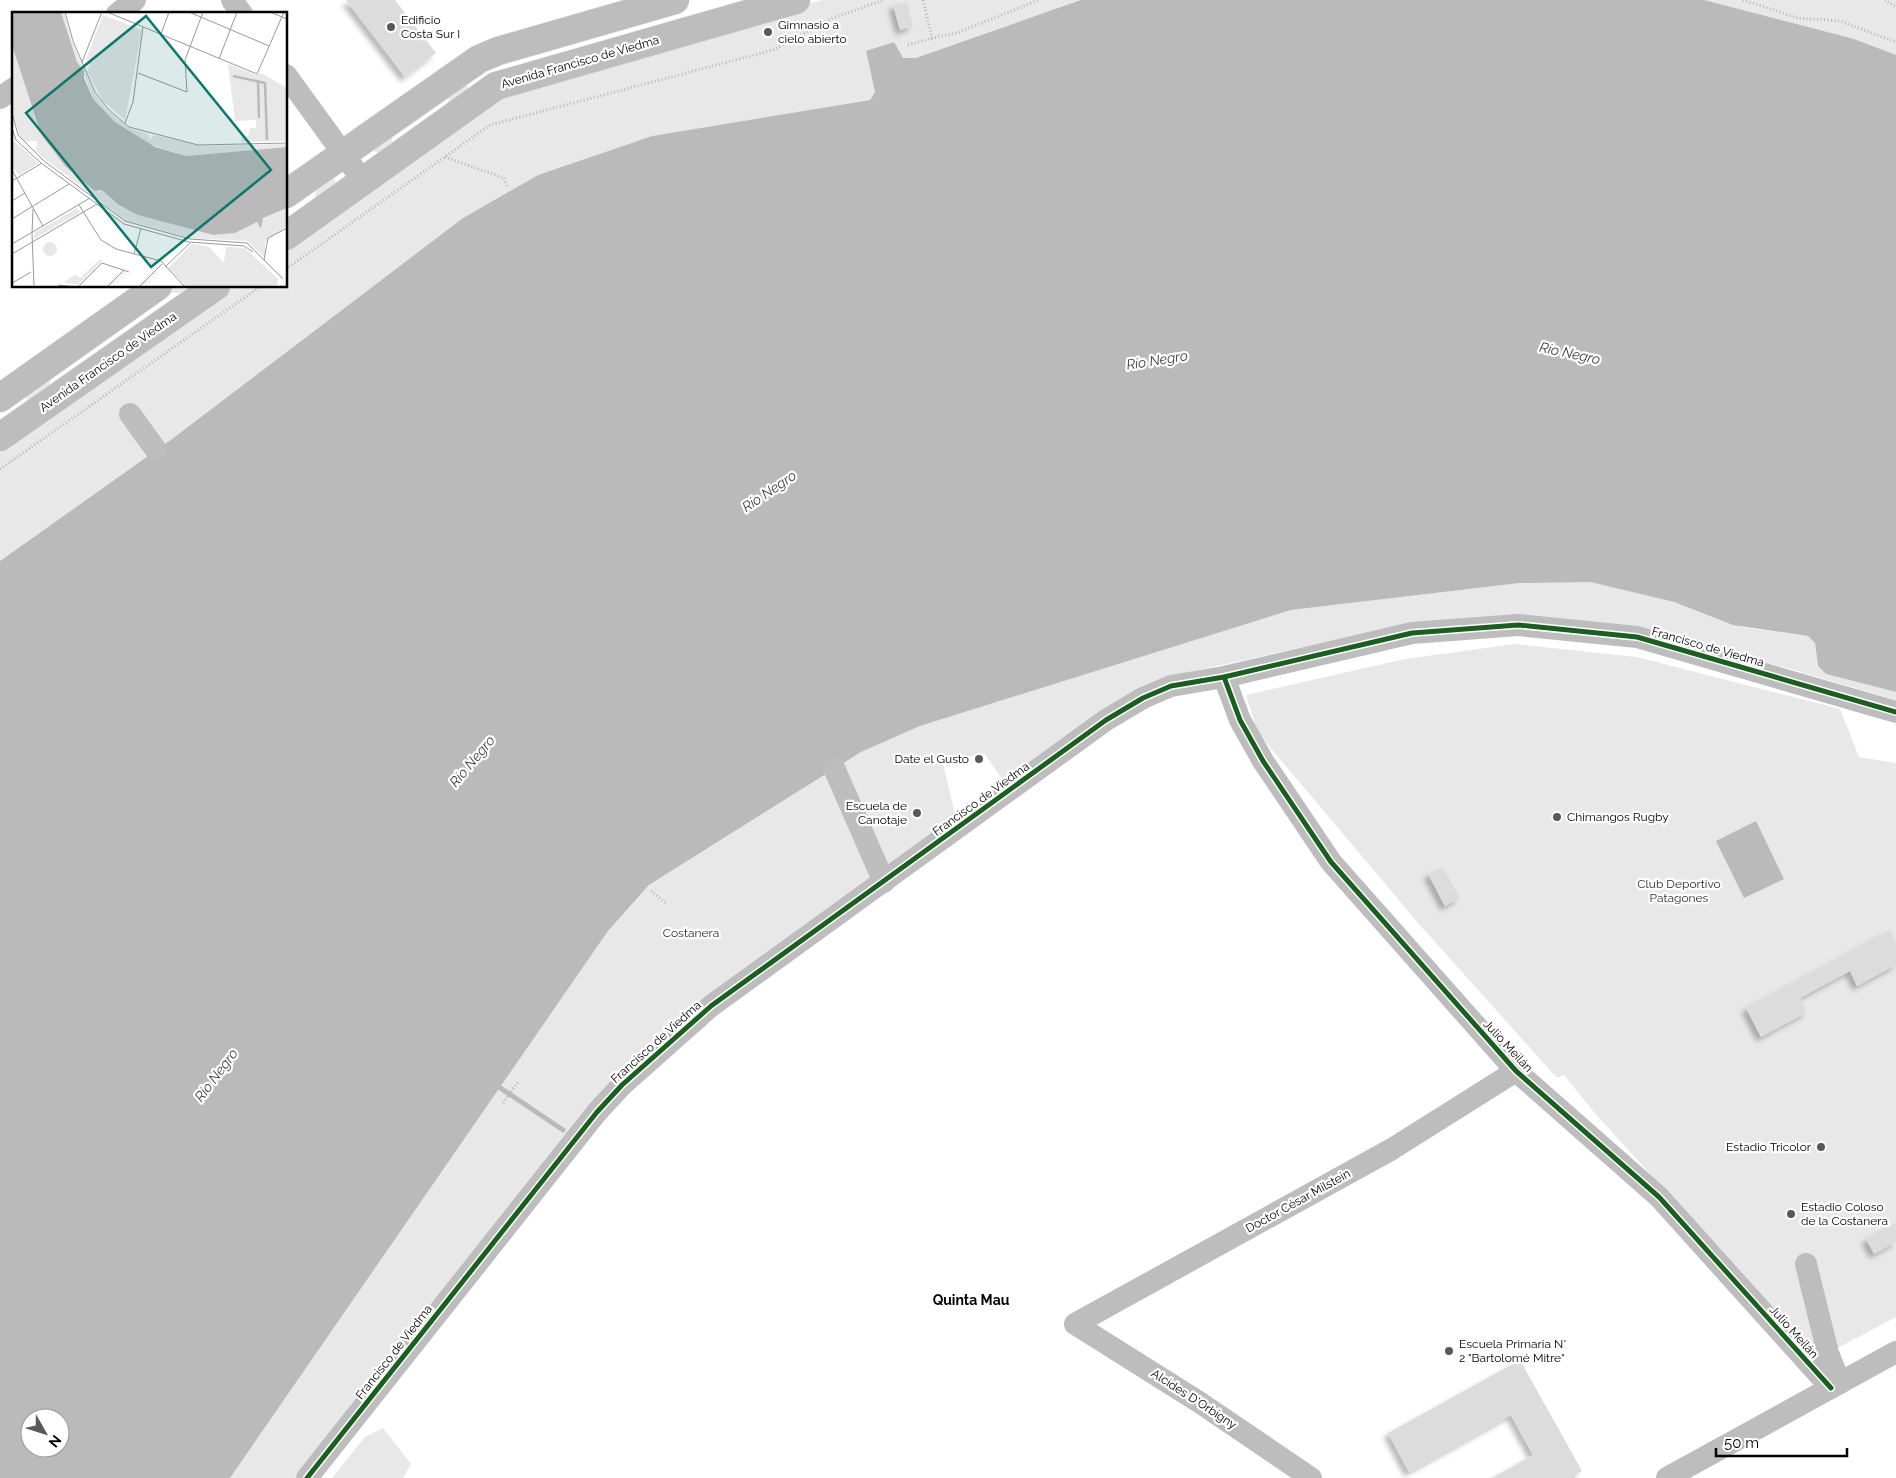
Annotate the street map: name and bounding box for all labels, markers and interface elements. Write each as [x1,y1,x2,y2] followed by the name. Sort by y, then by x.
[12,12,288,288] inset map
[401,13,460,41] place label: Edificio Costa Sur I
[778,18,847,46] place label: Gimnasio a cielo abierto
[385,21,397,33] marker: Edificio Costa Sur I
[762,26,774,38] marker: Gimnasio a cielo abierto
[499,33,661,91] street label: Avenida Francisco de Viedma
[37,309,179,415] street label: Avenida Francisco de Viedma
[1538,339,1602,367] water label: Río Negro
[1125,347,1189,373] water label: Río Negro
[739,467,799,515] water label: Río Negro
[1650,624,1766,670] street label: Francisco de Viedma
[446,732,498,790] water label: Río Negro
[894,752,969,766] place label: Date el Gusto
[973,753,985,765] marker: Date el Gusto
[930,759,1032,839] street label: Francisco de Viedma
[846,799,907,827] place label: Escuela de Canotaje
[911,807,923,819] marker: Escuela de Canotaje
[1567,810,1669,824] place label: Chimangos Rugby
[1551,811,1563,823] marker: Chimangos Rugby
[1637,877,1721,905] park label: Club Deportivo Patagones
[663,926,719,940] park label: Costanera
[608,998,704,1086] street label: Francisco de Viedma
[1480,1017,1536,1075] street label: Julio Meilán
[191,1045,241,1105] water label: Río Negro
[1726,1140,1812,1154] place label: Estadio Tricolor
[1815,1141,1827,1153] marker: Estadio Tricolor
[1243,1166,1353,1236] street label: Doctor César Milstein
[1801,1200,1888,1228] place label: Estadio Coloso de la Costanera
[1785,1208,1797,1220] marker: Estadio Coloso de la Costanera
[933,1292,1010,1308] district label: Quinta Mau
[353,1302,435,1402] street label: Francisco de Viedma
[1767,1303,1821,1361] street label: Julio Meilán
[1459,1337,1566,1365] place label: Escuela Primaria N° 2 "Bartolomé Mitre"
[1443,1345,1455,1357] marker: Escuela Primaria N° 2 "Bartolomé Mitre"
[1149,1366,1240,1432] street label: Alcides D'Orbigny
[20,1408,70,1458] north arrow
[1716,1426,1847,1458] scale bar
[46,1432,65,1450] text: N
[1724,1434,1759,1452] text: 50 m

